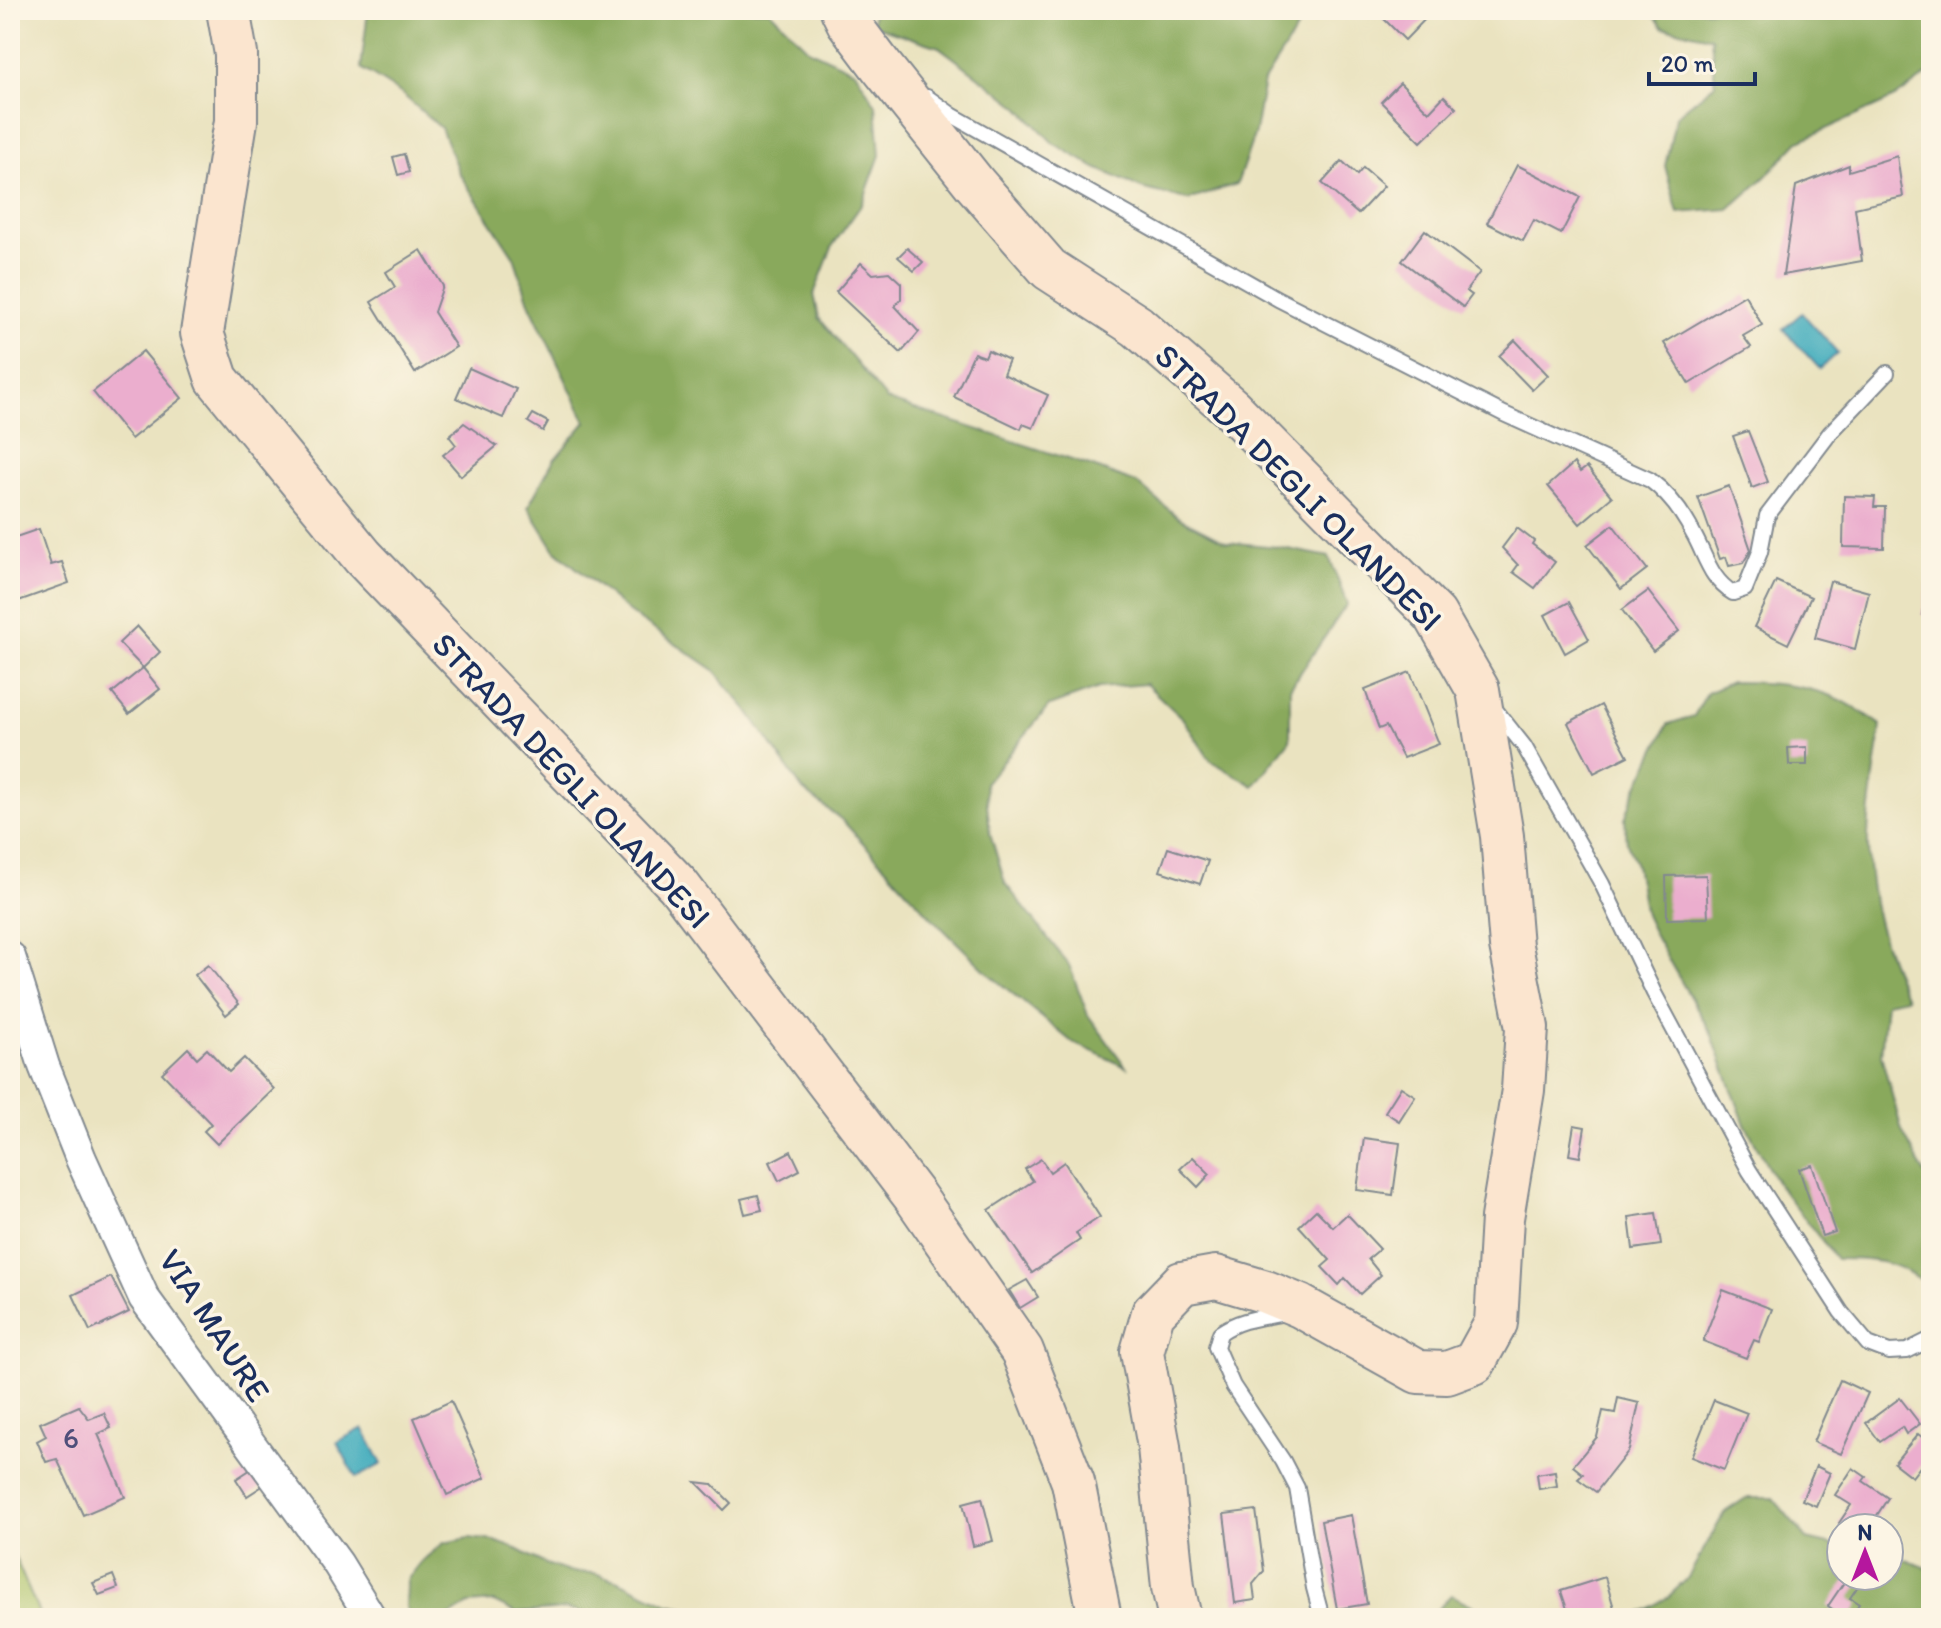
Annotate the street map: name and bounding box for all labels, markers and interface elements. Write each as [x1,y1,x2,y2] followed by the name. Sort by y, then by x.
[1649,36,1755,86] scale bar
[1661,49,1714,78] text: 20 m
[1146,335,1451,640] street label: STRADA DEGLI OLANDESI
[424,624,720,937] street label: STRADA DEGLI OLANDESI
[150,1241,279,1409] street label: VIA MAURE
[63,1419,79,1456] house number: 6
[1825,1512,1905,1592] north arrow
[1858,1519,1872,1546] text: N

